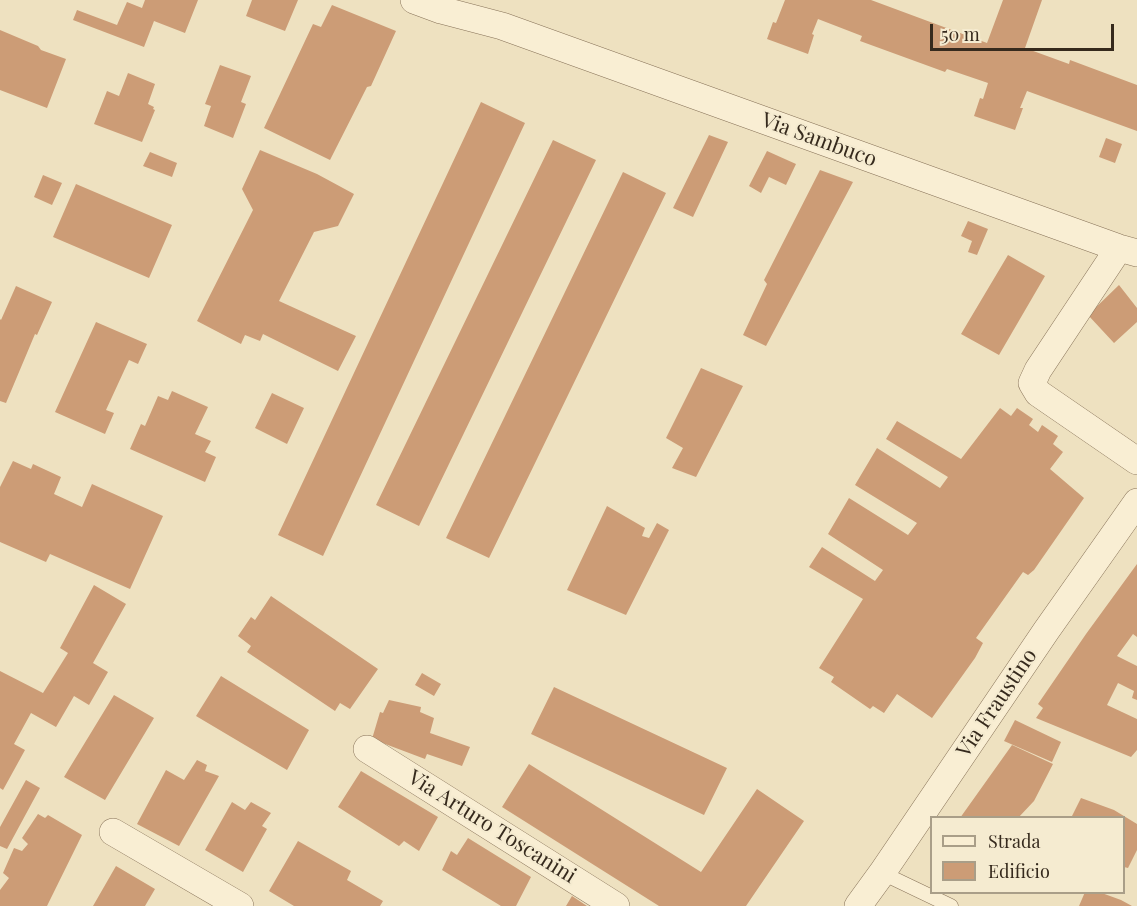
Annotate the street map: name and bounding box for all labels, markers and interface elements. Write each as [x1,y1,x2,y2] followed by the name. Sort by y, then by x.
[933,12,1118,50] scale bar
[941,22,980,46] text: 50 m
[758,108,880,172] street label: Via Sambuco
[951,644,1043,762] street label: Via Fraustino
[403,765,581,889] street label: Via Arturo Toscanini
[930,816,1125,894] legend
[988,829,1041,853] text: Strada
[988,859,1050,883] text: Edificio

